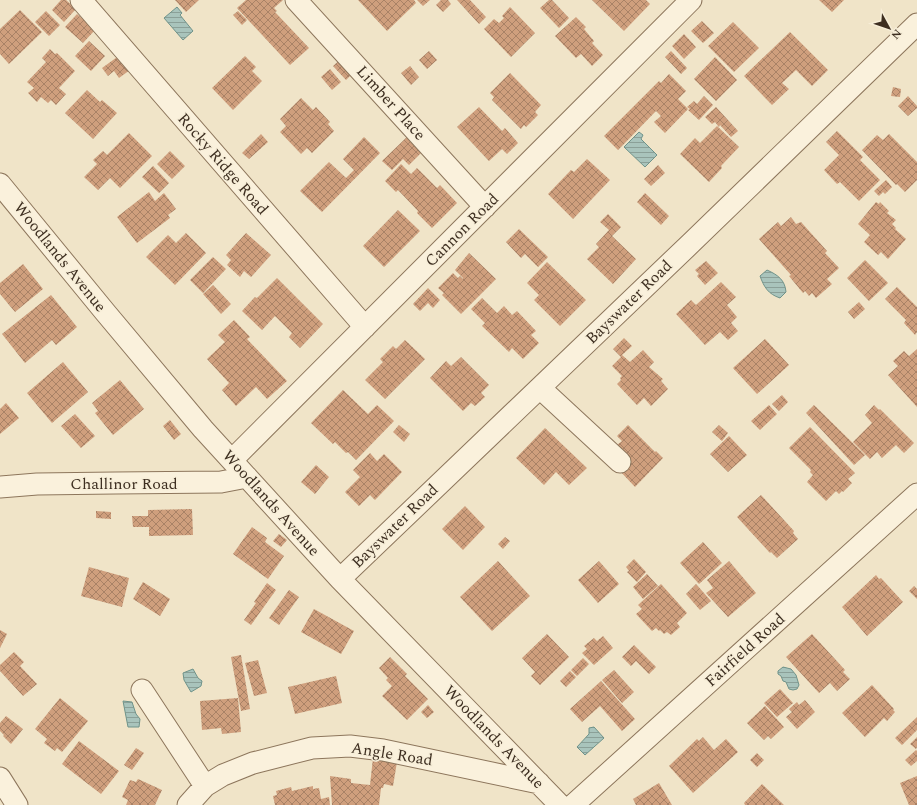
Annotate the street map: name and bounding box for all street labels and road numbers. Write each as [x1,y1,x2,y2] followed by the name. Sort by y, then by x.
[351,60,431,146] street label: Limber Place
[172,108,274,220] street label: Rocky Ridge Road
[420,188,504,272] street label: Cannon Road
[8,196,112,318] street label: Woodlands Avenue
[580,254,678,350] street label: Bayswater Road
[216,444,326,562] street label: Woodlands Avenue
[70,472,178,496] street label: Challinor Road
[346,478,444,574] street label: Bayswater Road
[700,607,791,693] street label: Fairfield Road
[438,680,550,794] street label: Woodlands Avenue
[349,736,435,772] street label: Angle Road

